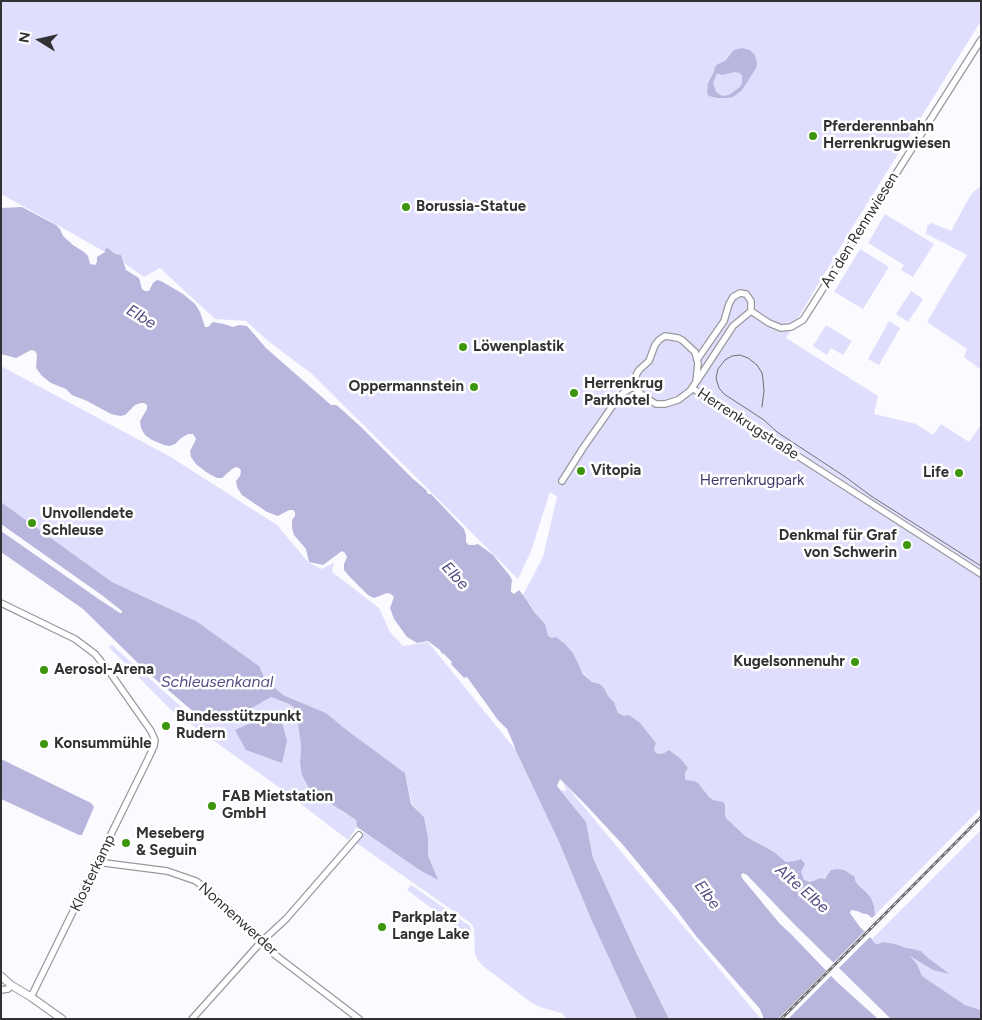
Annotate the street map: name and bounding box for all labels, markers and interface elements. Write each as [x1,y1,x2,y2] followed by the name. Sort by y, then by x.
[15,15,65,65] north arrow
[15,31,34,44] text: N
[823,118,951,153] place label: Pferderennbahn Herrenkrugwiesen
[807,130,819,142] marker: Pferderennbahn Herrenkrugwiesen
[817,169,903,291] street label: An den Rennwiesen
[416,198,526,216] place label: Borussia-Statue
[400,201,412,213] marker: Borussia-Statue
[123,301,159,333] water label: Elbe
[473,338,564,356] place label: Löwenplastik
[457,341,469,353] marker: Löwenplastik
[584,375,663,410] place label: Herrenkrug Parkhotel
[348,378,464,396] place label: Oppermannstein
[468,381,480,393] marker: Oppermannstein
[694,384,802,464] street label: Herrenkrugstraße
[568,387,580,399] marker: Herrenkrug Parkhotel
[591,462,641,480] place label: Vitopia
[923,464,949,482] place label: Life
[575,465,587,477] marker: Vitopia
[953,467,965,479] marker: Life
[700,472,804,490] park label: Herrenkrugpark
[42,505,133,540] place label: Unvollendete Schleuse
[26,517,38,529] marker: Unvollendete Schleuse
[779,527,897,562] place label: Denkmal für Graf von Schwerin
[901,539,913,551] marker: Denkmal für Graf von Schwerin
[437,558,473,594] water label: Elbe
[733,653,845,671] place label: Kugelsonnenuhr
[849,656,861,668] marker: Kugelsonnenuhr
[54,661,154,679] place label: Aerosol-Arena
[38,664,50,676] marker: Aerosol-Arena
[161,672,273,692] water label: Schleusenkanal
[176,708,301,743] place label: Bundesstützpunkt Rudern
[160,720,172,732] marker: Bundesstützpunkt Rudern
[54,735,152,753] place label: Konsummühle
[38,738,50,750] marker: Konsummühle
[222,788,333,823] place label: FAB Mietstation GmbH
[206,800,218,812] marker: FAB Mietstation GmbH
[136,825,204,860] place label: Meseberg & Seguin
[67,832,119,914] street label: Klosterkamp
[120,837,132,849] marker: Meseberg & Seguin
[771,861,833,917] water label: Alte Elbe
[690,877,724,913] water label: Elbe
[195,879,281,959] street label: Nonnenwerder
[392,909,470,944] place label: Parkplatz Lange Lake
[376,921,388,933] marker: Parkplatz Lange Lake

